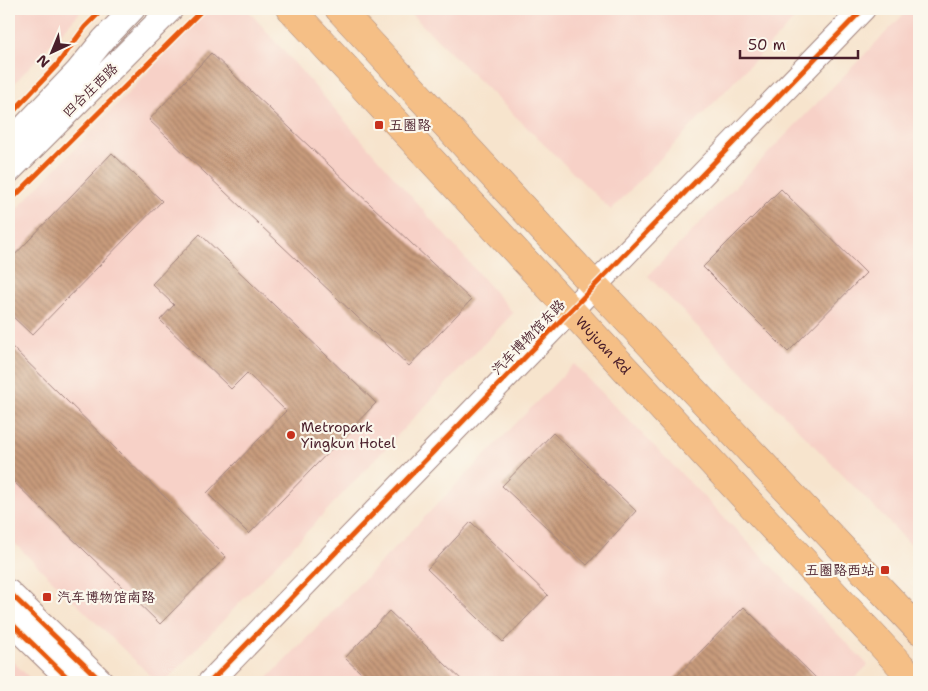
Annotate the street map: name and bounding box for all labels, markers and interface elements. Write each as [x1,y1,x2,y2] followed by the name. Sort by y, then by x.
[28,28,78,78] north arrow
[740,28,858,60] scale bar
[748,35,786,55] text: 50 m
[33,51,53,72] text: N
[59,59,121,121] street label: 四合庄西路
[389,116,431,134] place label: 五圈路
[373,119,385,131] marker: 五圈路
[487,296,569,378] street label: 汽车博物馆东路
[572,312,635,378] street label: Wujuan Rd
[301,418,396,452] place label: Metropark Yingkun Hotel
[285,429,297,441] marker: Metropark Yingkun Hotel
[805,561,875,579] place label: 五圈路西站
[879,564,891,576] marker: 五圈路西站
[57,588,155,606] place label: 汽车博物馆南路
[41,591,53,603] marker: 汽车博物馆南路

